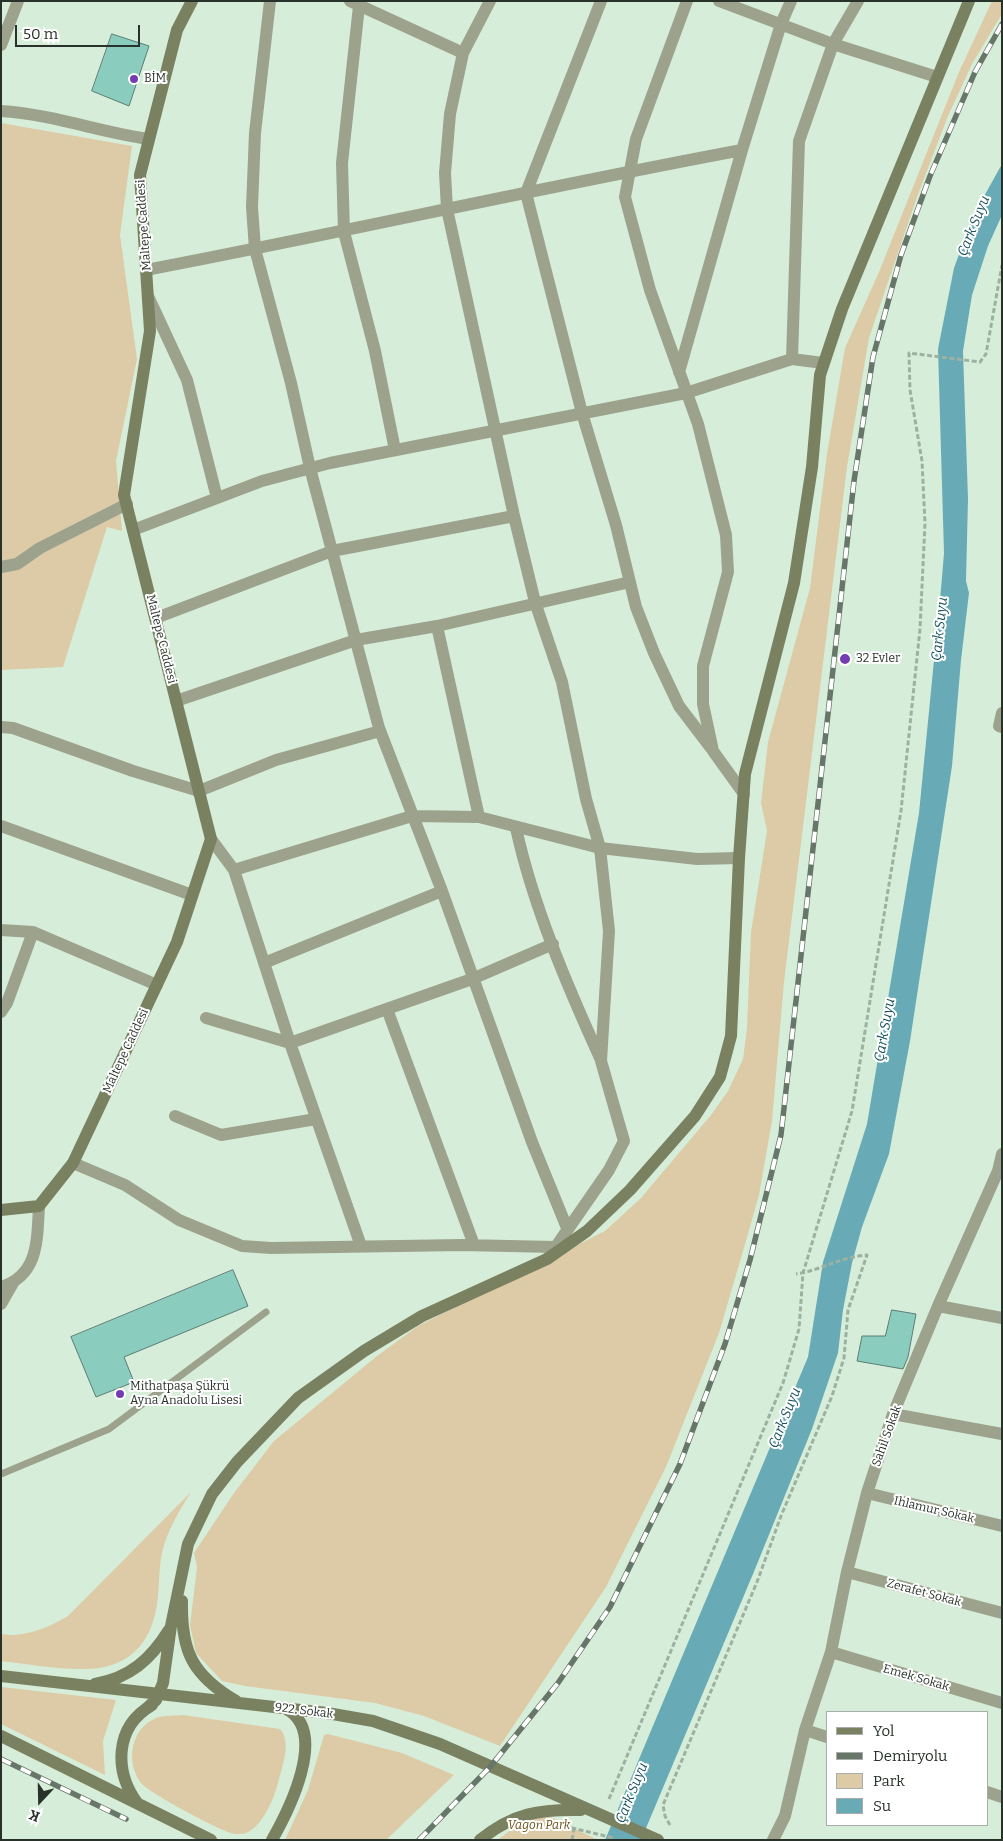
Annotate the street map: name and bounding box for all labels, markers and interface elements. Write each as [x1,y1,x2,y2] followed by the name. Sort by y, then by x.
[18,15,142,47] scale bar
[23,25,58,43] text: 50 m
[144,72,166,86] place label: BİM
[128,73,140,85] marker: BİM
[134,179,154,271] street label: Maltepe Caddesi
[954,193,994,259] water label: Çark Suyu
[143,593,179,685] street label: Maltepe Caddesi
[928,596,952,662] water label: Çark Suyu
[838,652,852,666] marker: 32 Evler
[856,652,900,666] place label: 32 Evler
[871,997,899,1063] water label: Çark Suyu
[100,1006,152,1096] street label: Maltepe Caddesi
[130,1380,242,1408] place label: Mithatpaşa Şükrü Ayna Anadolu Lisesi
[765,1385,805,1451] water label: Çark Suyu
[114,1388,126,1400] marker: Mithatpaşa Şükrü Ayna Anadolu Lisesi
[869,1403,905,1469] street label: Sahil Sokak
[892,1494,976,1526] street label: Ihlamur Sokak
[885,1576,963,1610] street label: Zerafet Sokak
[881,1662,951,1694] street label: Emek Sokak
[274,1700,334,1722] street label: 922. Sokak
[826,1711,988,1826] legend
[873,1722,894,1740] text: Yol
[873,1747,947,1765] text: Demiryolu
[612,1760,652,1826] water label: Çark Suyu
[873,1772,905,1790] text: Park
[15,1776,65,1826] north arrow
[873,1797,891,1815] text: Su
[27,1806,42,1825] text: K
[508,1819,570,1833] park label: Vagon Park

